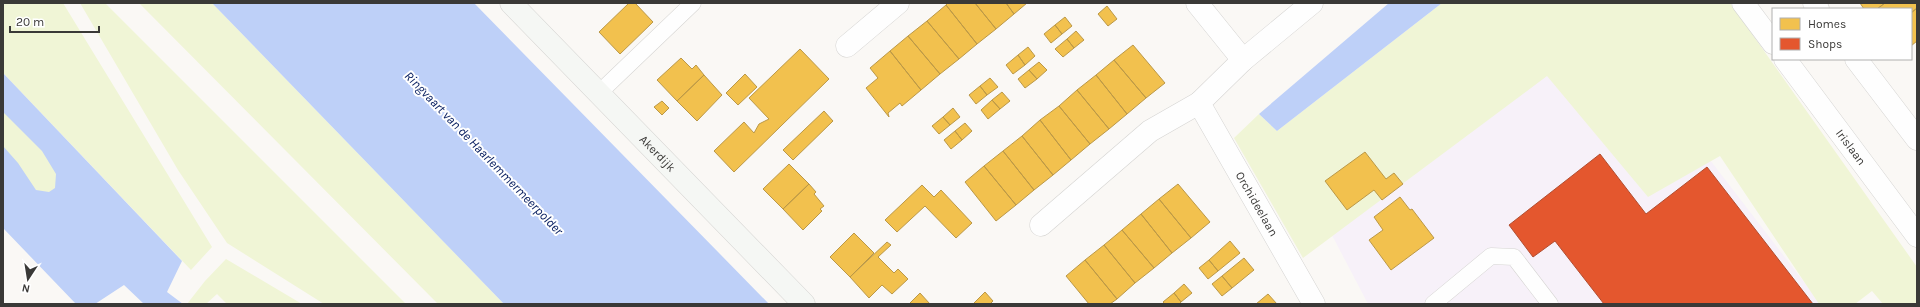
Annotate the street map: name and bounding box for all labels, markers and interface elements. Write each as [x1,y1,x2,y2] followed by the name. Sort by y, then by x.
[10,8,99,34] scale bar
[1772,8,1912,60] legend
[16,15,44,29] text: 20 m
[1808,17,1846,31] text: Homes
[1808,37,1842,51] text: Shops
[402,68,567,238] water label: Ringvaart van de Haarlemmermeerpolder
[1833,126,1869,168] street label: Irislaan
[637,132,679,175] street label: Akerdijk
[1233,169,1281,239] street label: Orchideelaan
[8,259,48,299] north arrow
[21,281,31,295] text: N

